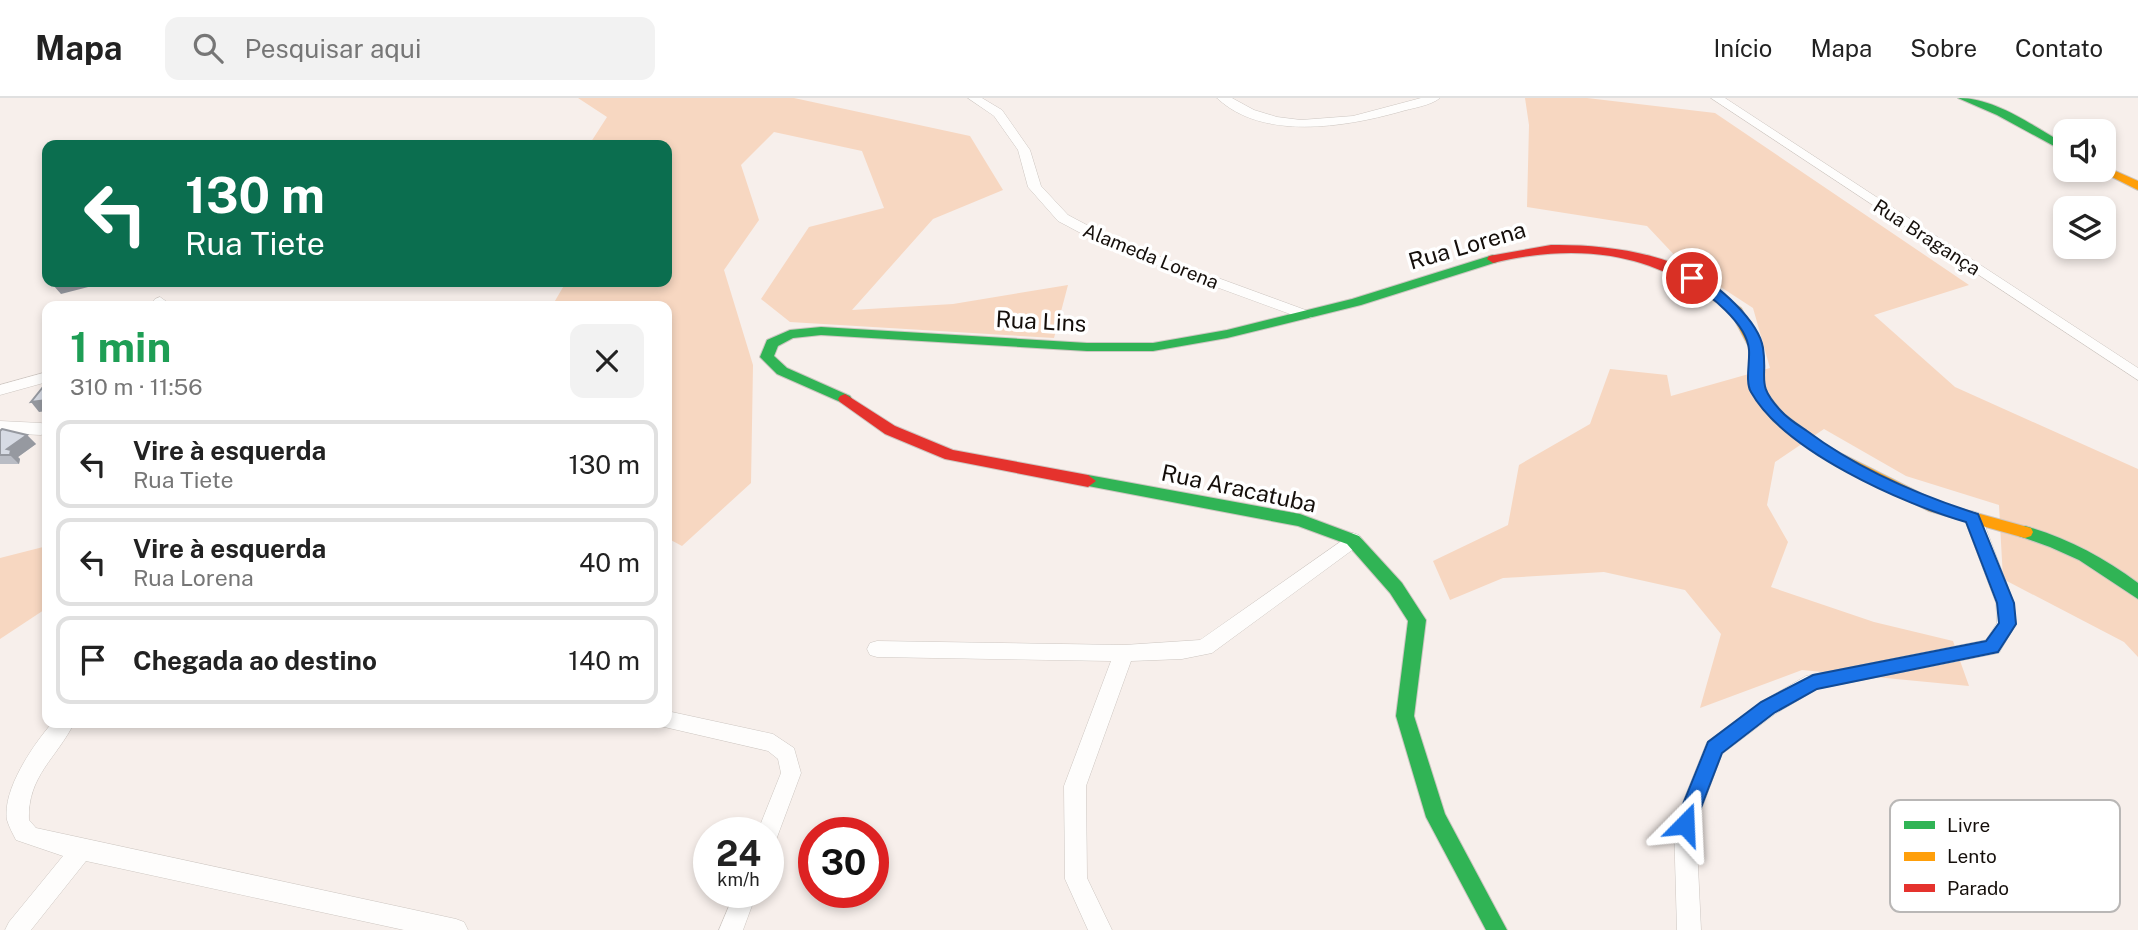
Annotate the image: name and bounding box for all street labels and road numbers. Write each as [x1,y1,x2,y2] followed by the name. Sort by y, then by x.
[1869,194,1985,280] street label: Rua Bragança
[1405,215,1529,275] street label: Rua Lorena
[1080,219,1222,293] street label: Alameda Lorena
[995,305,1087,337] street label: Rua Lins
[1159,458,1319,518] street label: Rua Aracatuba

